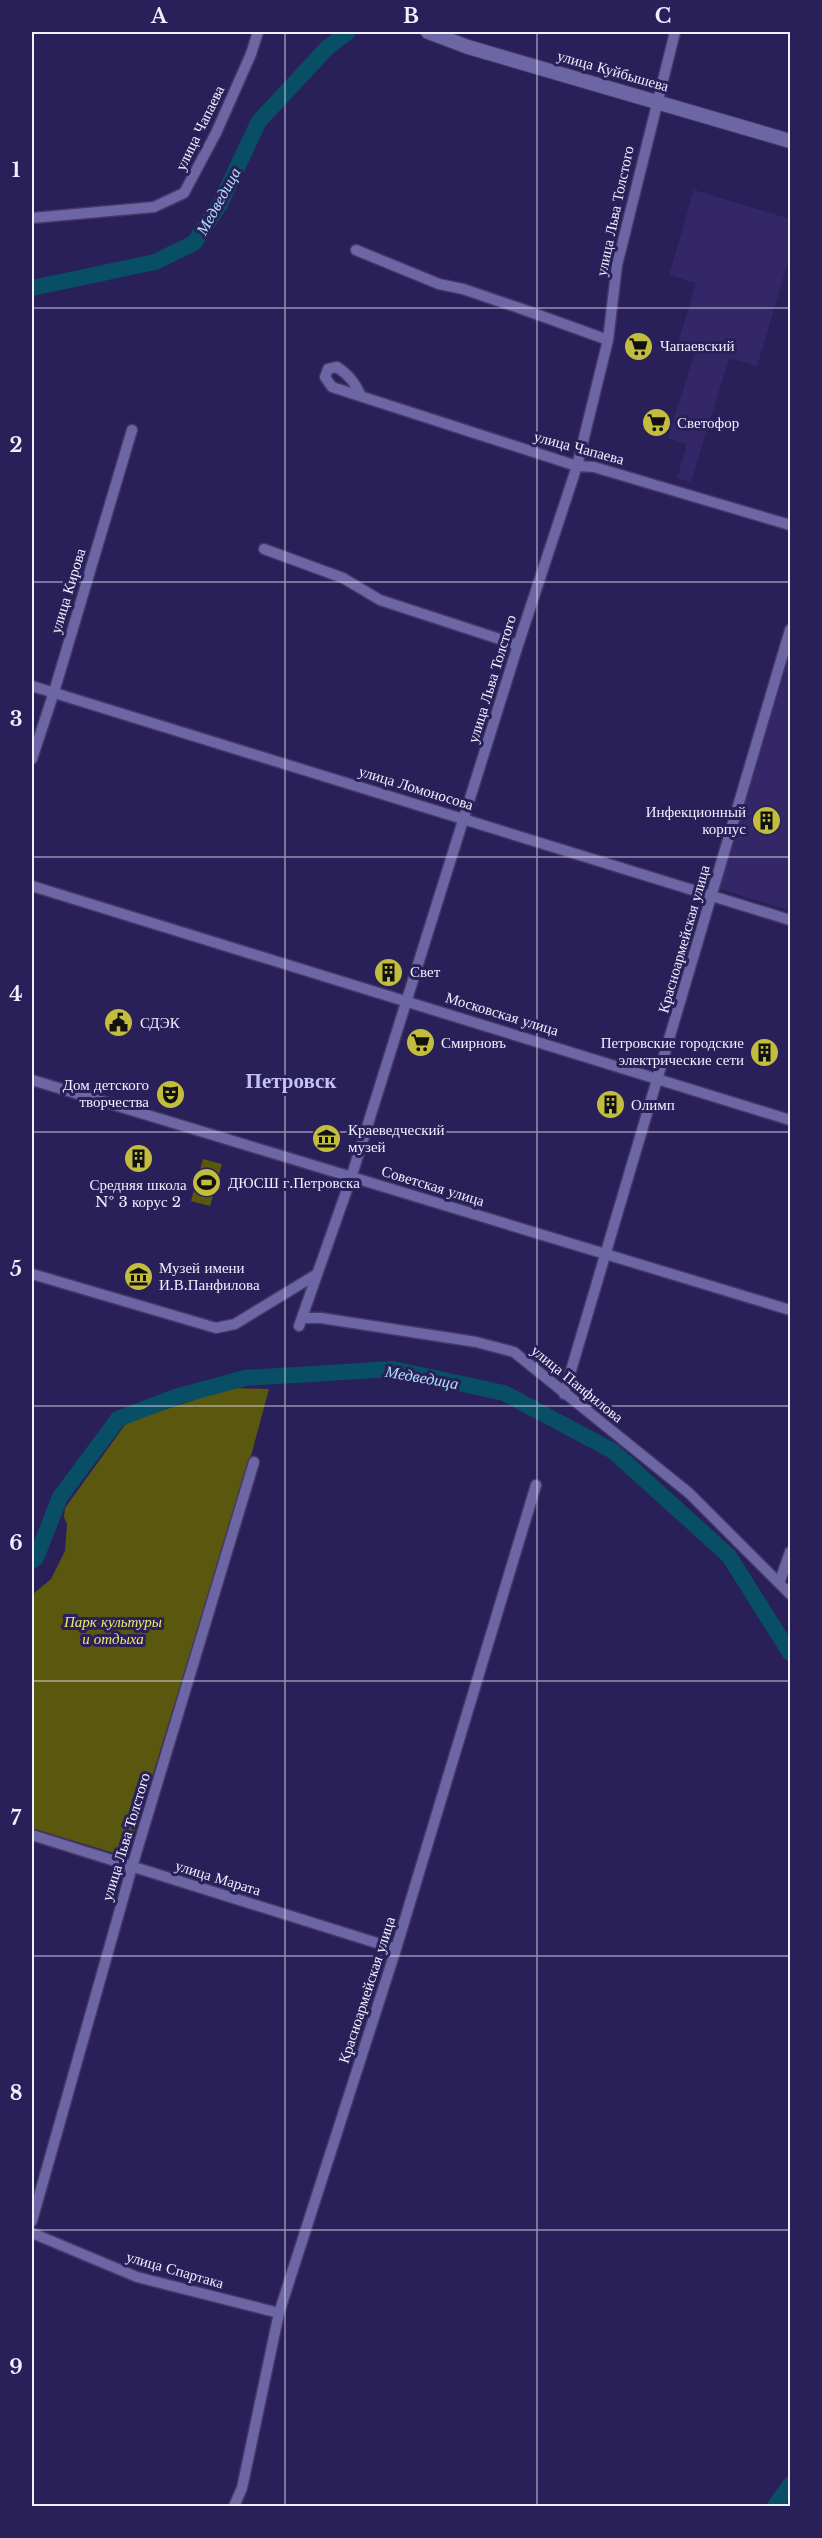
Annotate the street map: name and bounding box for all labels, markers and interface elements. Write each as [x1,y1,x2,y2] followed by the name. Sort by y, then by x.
[150,4,168,28] text: A
[403,4,419,28] text: B
[655,4,671,28] text: C
[555,46,671,96] street label: улица Куйбышева
[171,82,229,173] street label: улица Чапаева
[591,144,638,278] street label: улица Льва Толстого
[12,158,21,182] text: 1
[191,164,245,239] water label: Медведица
[623,330,655,362] supermarket icon: Чапаевский
[660,336,735,355] place label: Чапаевский
[640,407,672,439] supermarket icon: Светофор
[677,413,739,432] place label: Светофор
[532,426,627,469] street label: улица Чапаева
[9,433,23,457] text: 2
[46,546,90,636] street label: улица Кирова
[463,613,520,745] street label: улица Льва Толстого
[10,707,22,731] text: 3
[356,761,476,814] street label: улица Ломоносова
[646,802,746,838] place label: Инфекционный корпус
[751,805,783,837] building icon: Инфекционный корпус
[653,862,714,1015] street label: Красноармейская улица
[373,956,405,988] building icon: Свет
[410,962,441,981] place label: Свет
[9,982,23,1006] text: 4
[443,987,561,1040] street label: Московская улица
[103,1007,135,1039] public building icon: СДЭК
[140,1013,181,1032] place label: СДЭК
[404,1027,436,1059] supermarket icon: Смирновъ
[441,1033,506,1052] place label: Смирновъ
[601,1033,744,1069] place label: Петровские городские электрические сети
[749,1036,781,1068] building icon: Петровские городские электрические сети
[246,1068,337,1094] district label: Петровск
[63,1075,149,1111] place label: Дом детского творчества
[154,1078,186,1110] theatre icon: Дом детского творчества
[594,1089,626,1121] building icon: Олимп
[631,1095,675,1114] place label: Олимп
[348,1120,444,1156] place label: Краеведческий музей
[311,1123,343,1155] museum icon: Краеведческий музей
[122,1142,154,1174] building icon: Средняя школа № 3 корус 2
[379,1161,487,1210] street label: Советская улица
[191,1167,223,1199] sports icon: ДЮСШ г.Петровска
[228,1173,360,1192] place label: ДЮСШ г.Петровска
[89,1175,187,1211] place label: Средняя школа № 3 корус 2
[10,1257,22,1281] text: 5
[159,1258,260,1294] place label: Музей имени И.В.Панфилова
[122,1261,154,1293] museum icon: Музей имени И.В.Панфилова
[527,1341,628,1427] street label: улица Панфилова
[383,1361,460,1393] water label: Медведица
[9,1531,23,1555] text: 6
[63,1612,162,1648] park label: Парк культуры и отдыха
[97,1771,154,1903] street label: улица Льва Толстого
[11,1806,22,1830] text: 7
[173,1855,264,1900] street label: улица Марата
[334,1914,399,2066] street label: Красноармейская улица
[10,2081,22,2105] text: 8
[124,2247,226,2293] street label: улица Спартака
[9,2355,23,2379] text: 9

